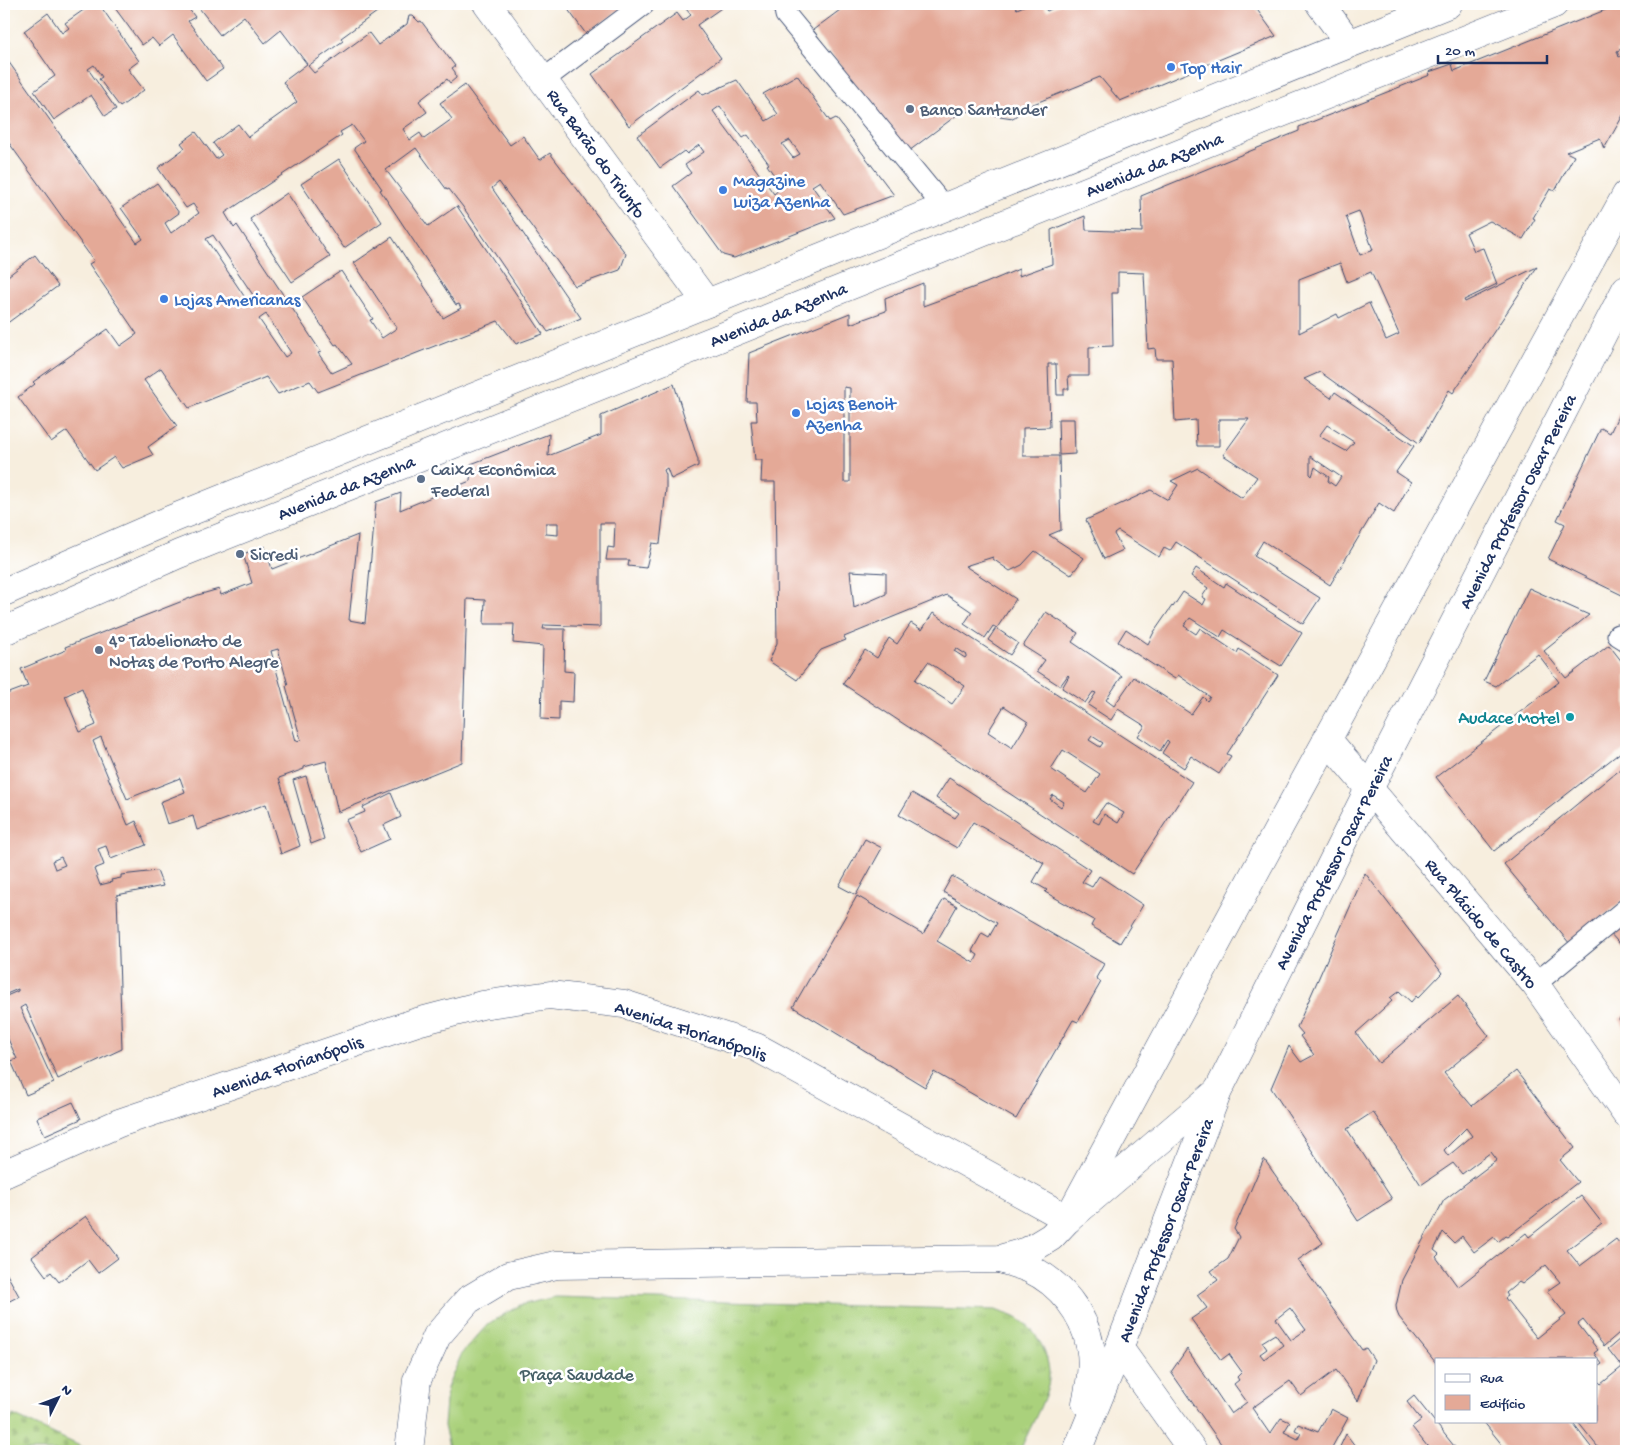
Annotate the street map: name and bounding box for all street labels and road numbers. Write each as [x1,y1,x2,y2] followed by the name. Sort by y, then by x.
[541,86,649,223] street label: Rua Barão do Triunfo
[1083,129,1227,203] street label: Avenida da Azenha
[707,279,851,353] street label: Avenida da Azenha
[1456,390,1583,613] street label: Avenida Professor Oscar Pereira
[275,452,419,526] street label: Avenida da Azenha
[1272,751,1399,974] street label: Avenida Professor Oscar Pereira
[1419,855,1541,994] street label: Rua Plácido de Castro
[612,998,770,1067] street label: Avenida Florianópolis
[209,1032,367,1104] street label: Avenida Florianópolis
[1115,1115,1220,1346] street label: Avenida Professor Oscar Pereira

